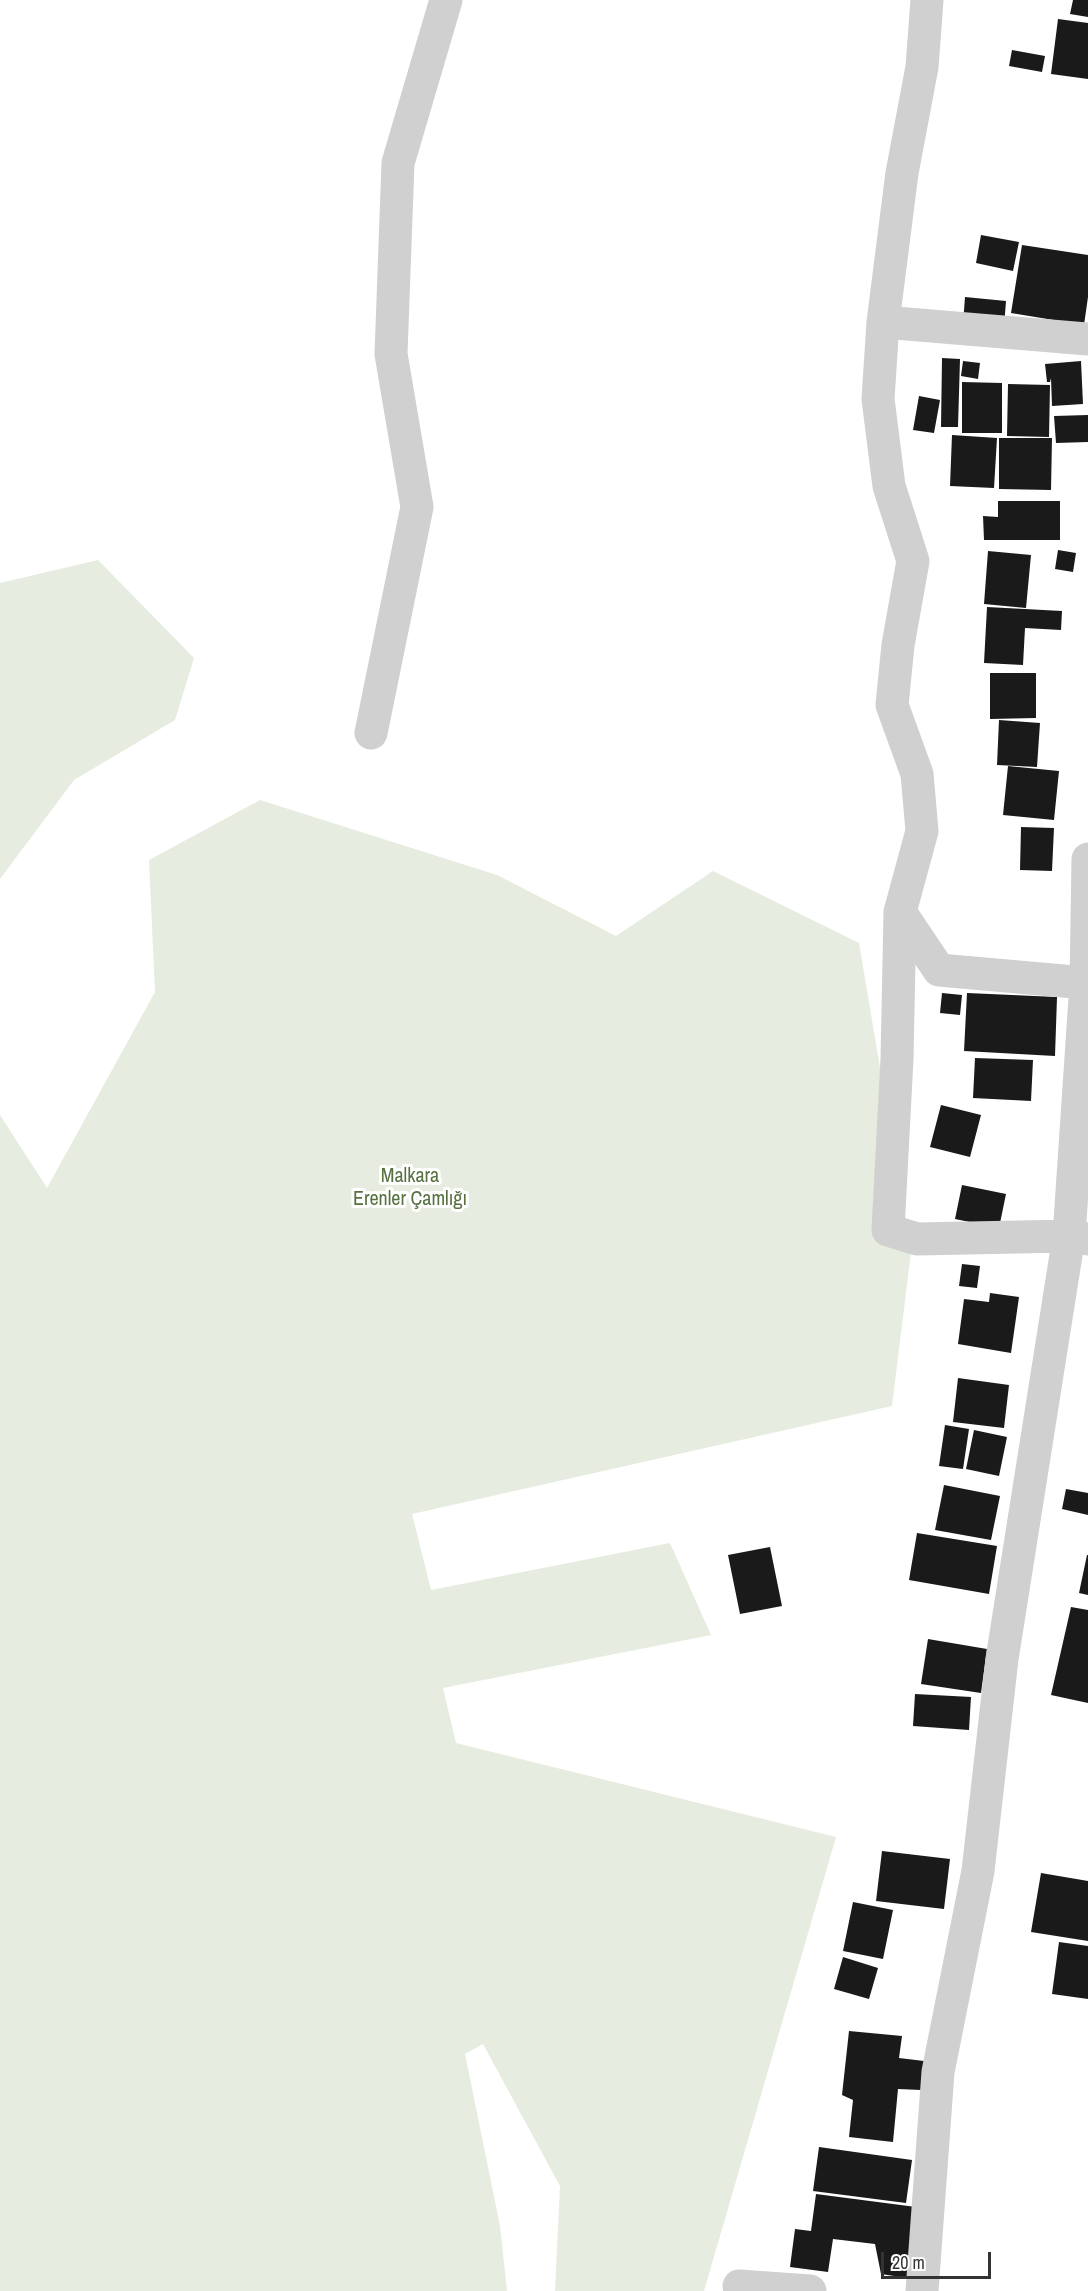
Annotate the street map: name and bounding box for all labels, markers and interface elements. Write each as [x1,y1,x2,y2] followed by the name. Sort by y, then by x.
[353,1165,467,1212] park label: Malkara Erenler Çamlığı
[884,2240,994,2278] scale bar
[892,2250,925,2275] text: 20 m

